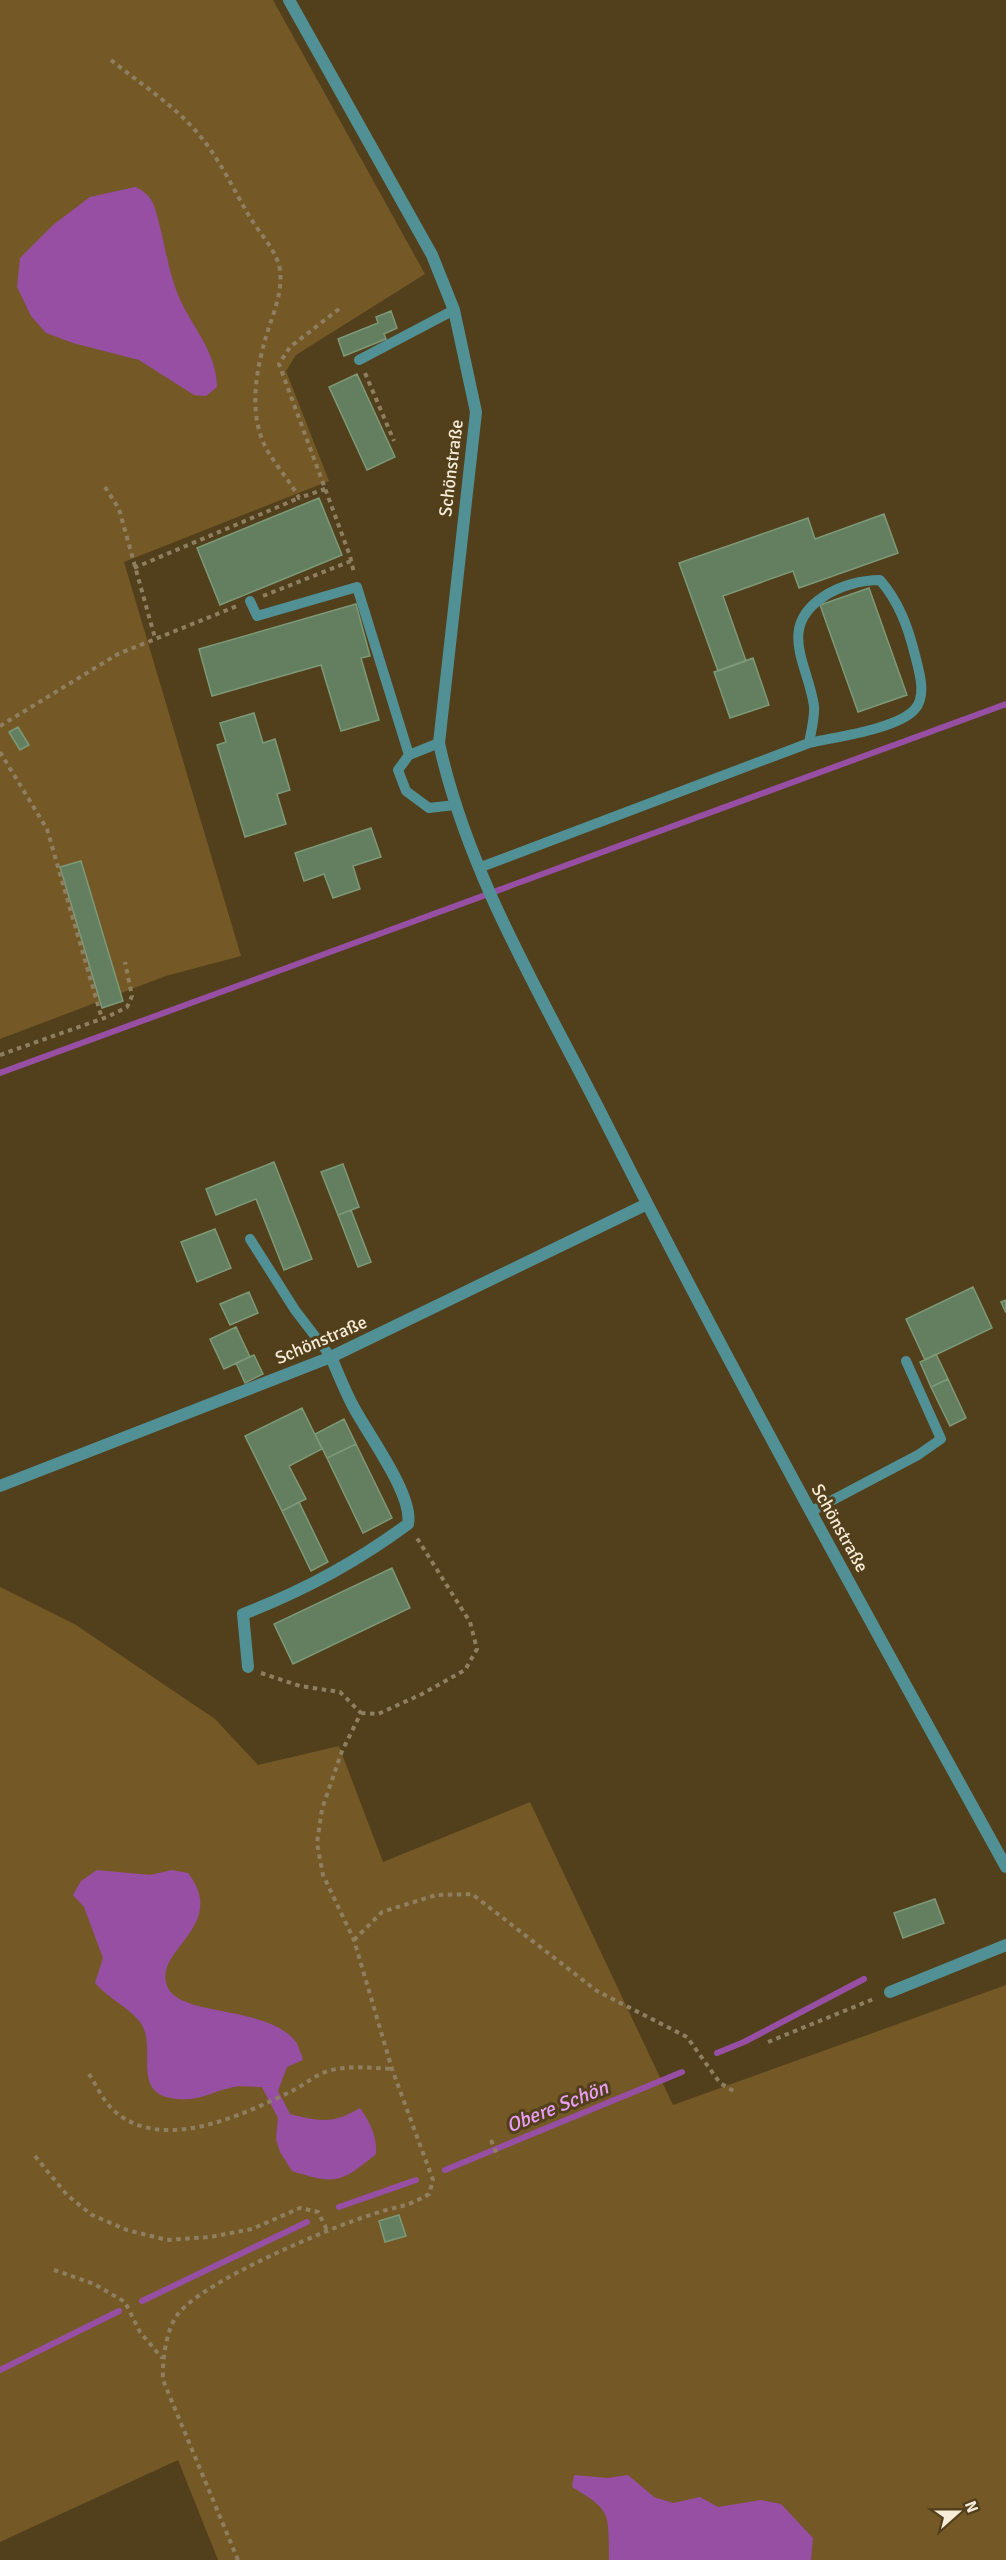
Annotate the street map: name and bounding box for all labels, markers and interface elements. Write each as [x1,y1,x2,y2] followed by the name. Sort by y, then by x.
[434,418,468,518] street label: Schönstraße
[272,1311,370,1369] street label: Schönstraße
[807,1480,873,1576] street label: Schönstraße
[503,2074,613,2138] water label: Obere Schön
[928,2482,988,2542] north arrow
[960,2498,982,2516] text: N

